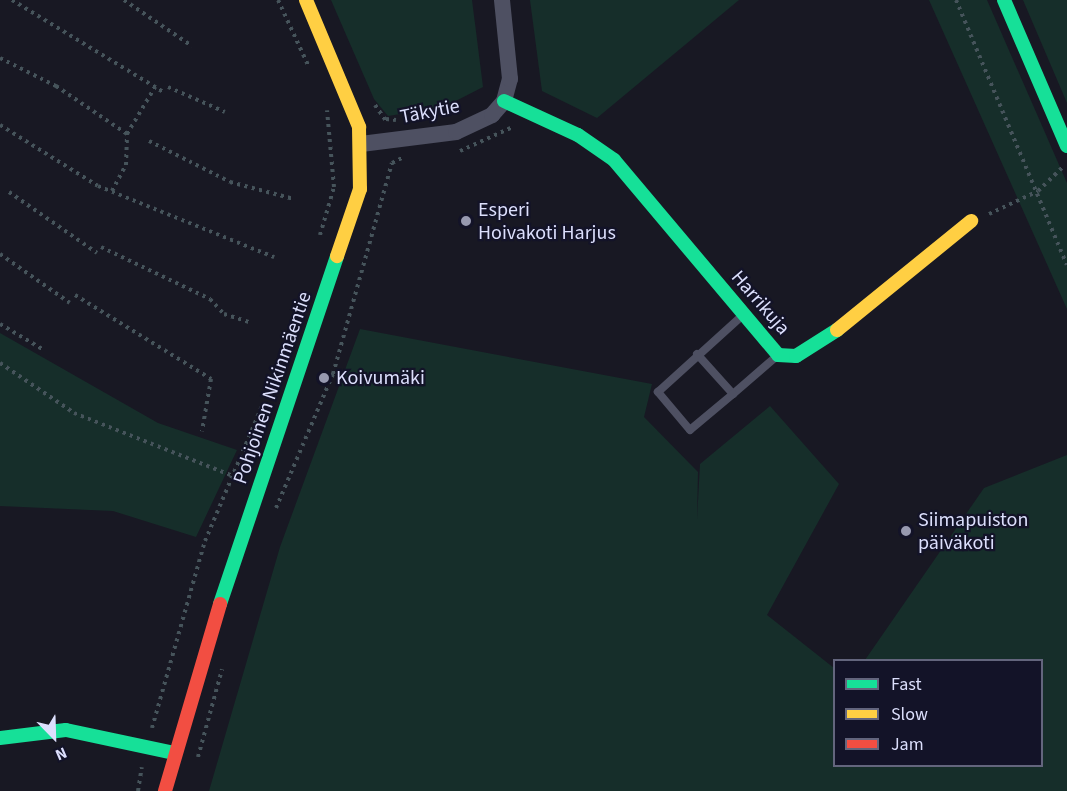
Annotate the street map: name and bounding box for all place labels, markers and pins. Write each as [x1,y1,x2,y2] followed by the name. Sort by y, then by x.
[478,198,616,245] place label: Esperi Hoivakoti Harjus
[459,214,473,228] marker: Esperi Hoivakoti Harjus
[336,366,425,390] place label: Koivumäki
[317,371,331,385] marker: Koivumäki
[918,508,1028,555] place label: Siimapuiston päiväkoti
[899,524,913,538] marker: Siimapuiston päiväkoti

